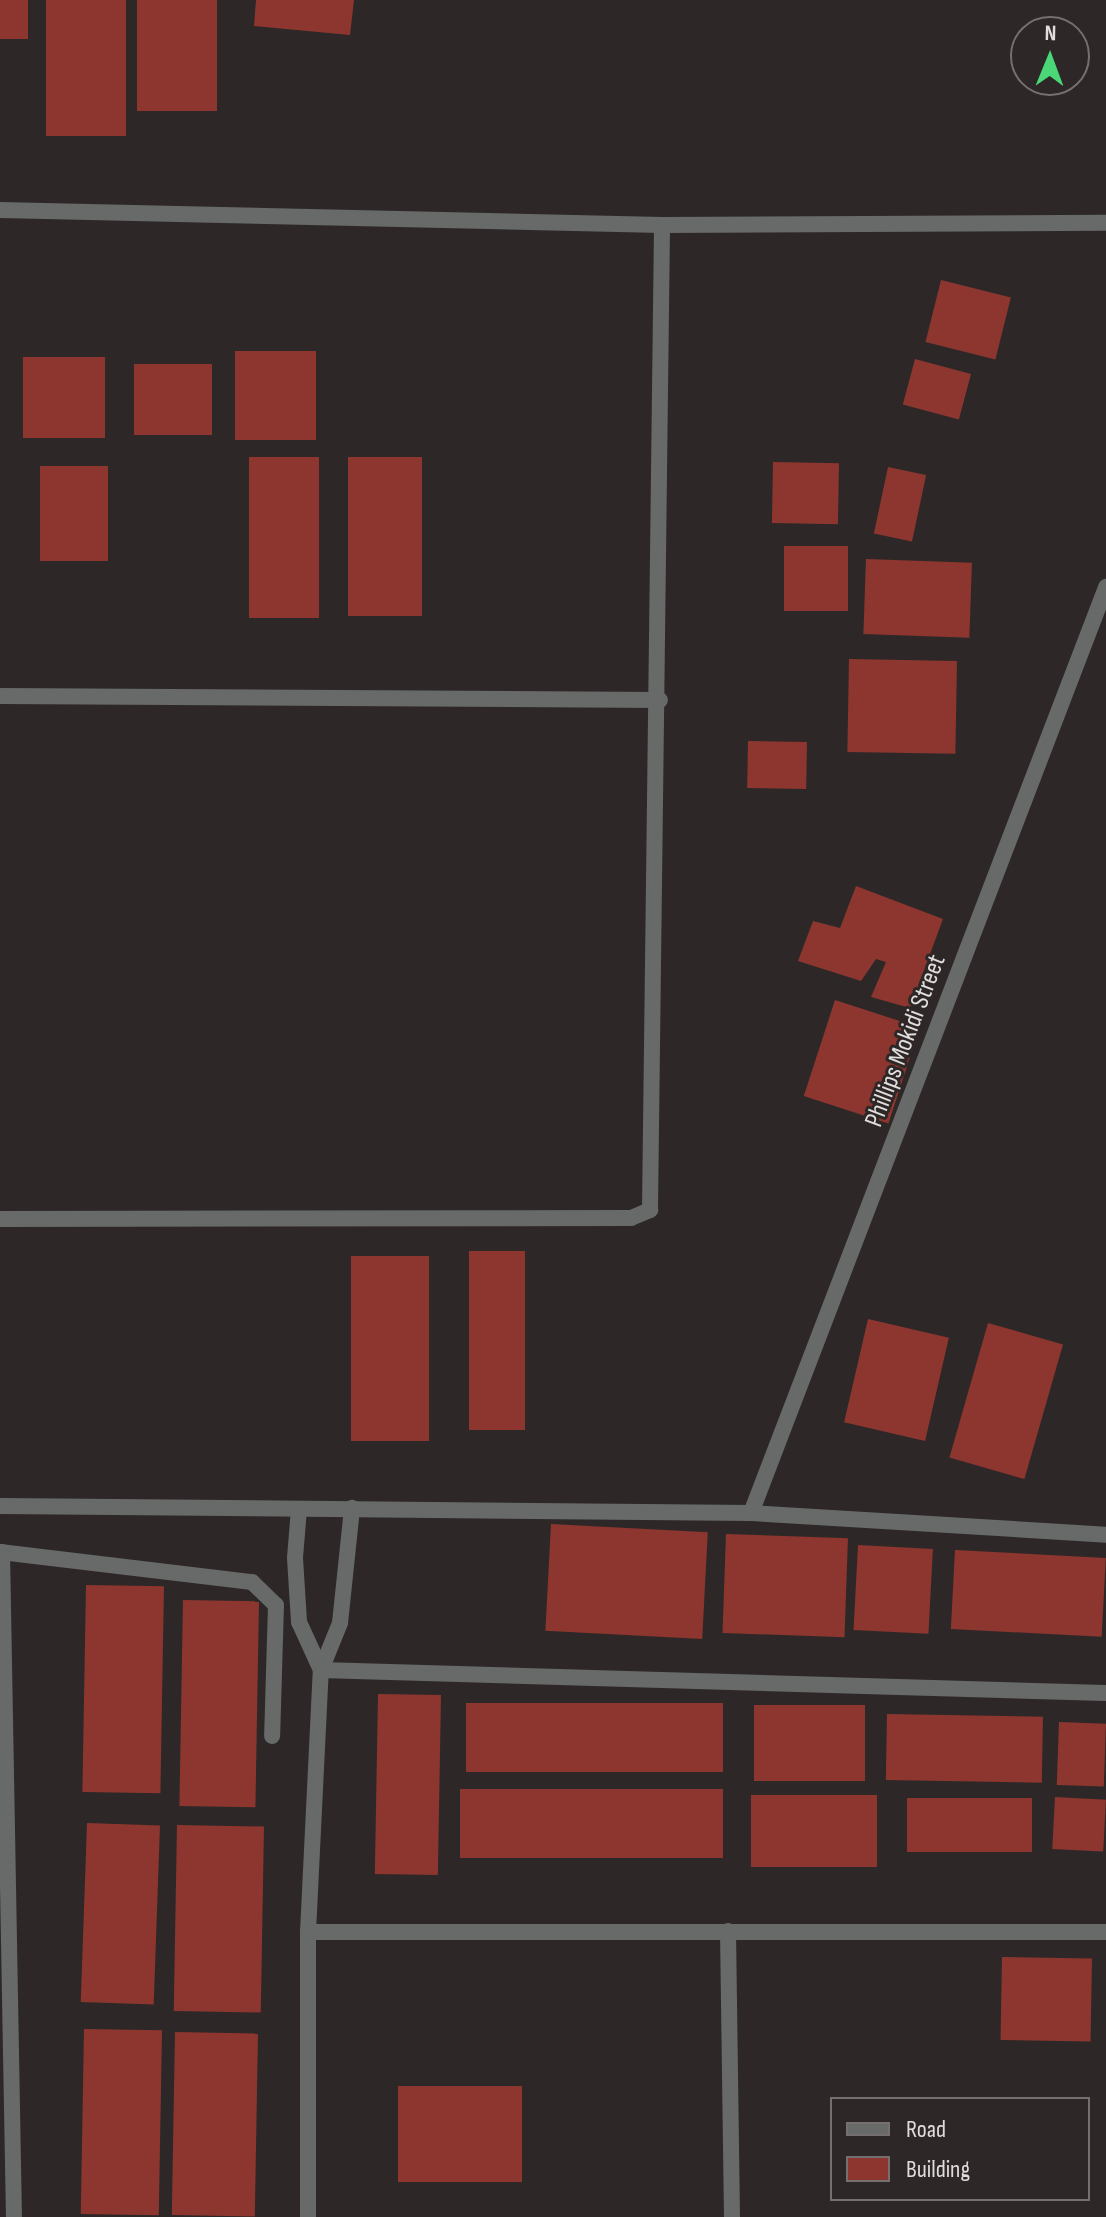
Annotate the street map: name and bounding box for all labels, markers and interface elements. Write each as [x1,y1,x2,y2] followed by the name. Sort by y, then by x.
[1010,16,1090,96] north arrow
[1044,20,1057,47] text: N
[859,951,953,1131] street label: Phillips Mokidi Street
[830,2097,1090,2201] legend
[906,2115,946,2144] text: Road
[906,2155,970,2184] text: Building

